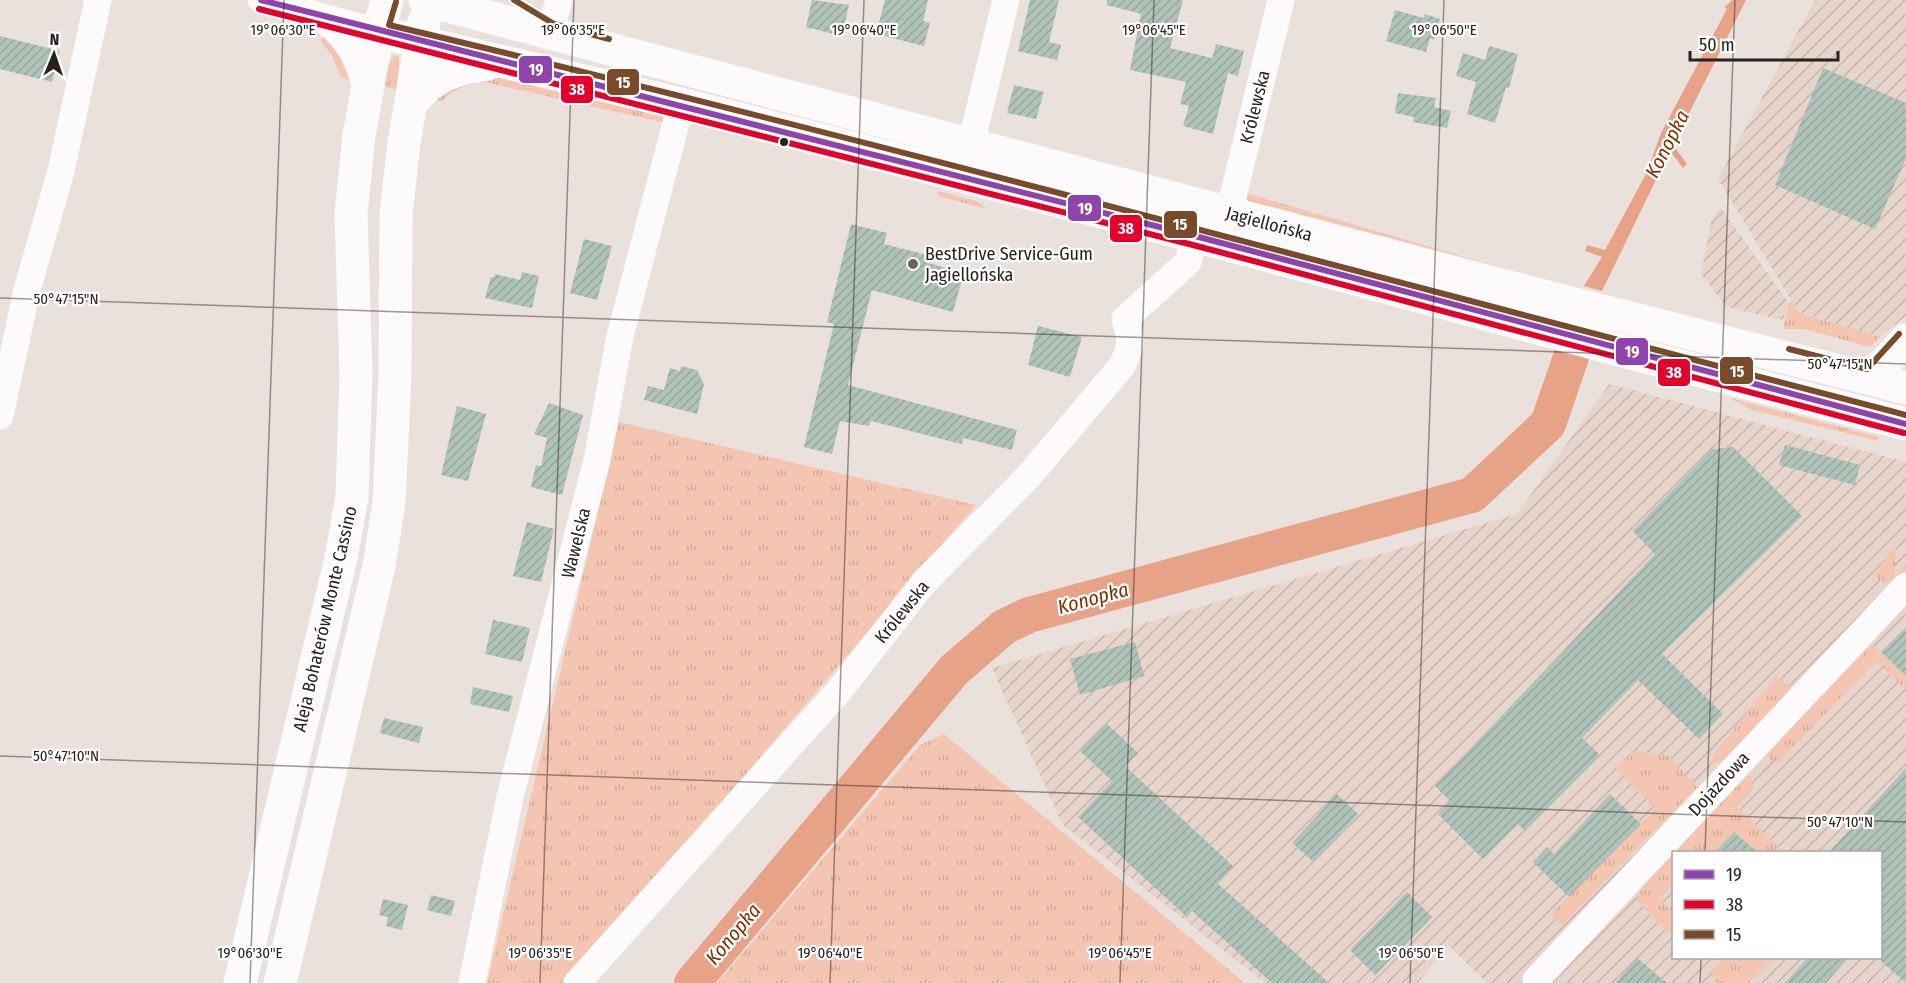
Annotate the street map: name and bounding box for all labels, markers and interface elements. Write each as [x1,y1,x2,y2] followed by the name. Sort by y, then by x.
[250,21,316,39] text: 19°06'30"E
[541,21,605,39] text: 19°06'35"E
[831,21,897,39] text: 19°06'40"E
[1122,21,1186,39] text: 19°06'45"E
[1411,21,1477,39] text: 19°06'50"E
[24,24,84,84] north arrow
[1690,24,1838,62] scale bar
[49,30,60,49] text: N
[1699,34,1735,56] text: 50 m
[518,55,553,84] line badge: 19
[528,60,544,79] text: 19
[606,68,640,96] line badge: 15
[1235,68,1275,146] street label: Królewska
[616,73,630,92] text: 15
[560,75,594,104] line badge: 38
[568,80,586,99] text: 38
[1640,106,1694,182] water label: Konopka
[778,136,790,148] unlabelled marker
[1067,194,1102,222] line badge: 19
[1077,199,1093,218] text: 19
[1223,202,1315,246] street label: Jagiellońska
[1163,210,1198,239] line badge: 15
[1109,214,1143,243] line badge: 38
[1173,215,1187,234] text: 15
[1117,219,1135,238] text: 38
[925,243,1093,286] place label: BestDrive Service-Gum Jagiellońska
[906,257,920,271] marker: BestDrive Service-Gum Jagiellońska
[33,290,99,308] text: 50°47'15"N
[1615,337,1649,366] line badge: 19
[1624,342,1640,361] text: 19
[1807,355,1873,373] text: 50°47'15"N
[1719,356,1754,385] line badge: 15
[1657,358,1691,387] line badge: 38
[1730,362,1744,381] text: 15
[1665,363,1683,382] text: 38
[288,504,362,734] street label: Aleja Bohaterów Monte Cassino
[557,505,595,580] street label: Wawelska
[870,576,934,648] street label: Królewska
[1055,577,1131,619] water label: Konopka
[33,747,99,765] text: 50°47'10"N
[1684,747,1754,821] street label: Dojazdowa
[1807,813,1873,831] text: 50°47'10"N
[1672,851,1882,959] legend
[1726,864,1742,886] text: 19
[1726,894,1743,916] text: 38
[700,898,766,970] water label: Konopka
[1726,924,1741,946] text: 15
[217,944,283,962] text: 19°06'30"E
[508,944,572,962] text: 19°06'35"E
[797,944,863,962] text: 19°06'40"E
[1088,944,1152,962] text: 19°06'45"E
[1378,944,1444,962] text: 19°06'50"E

